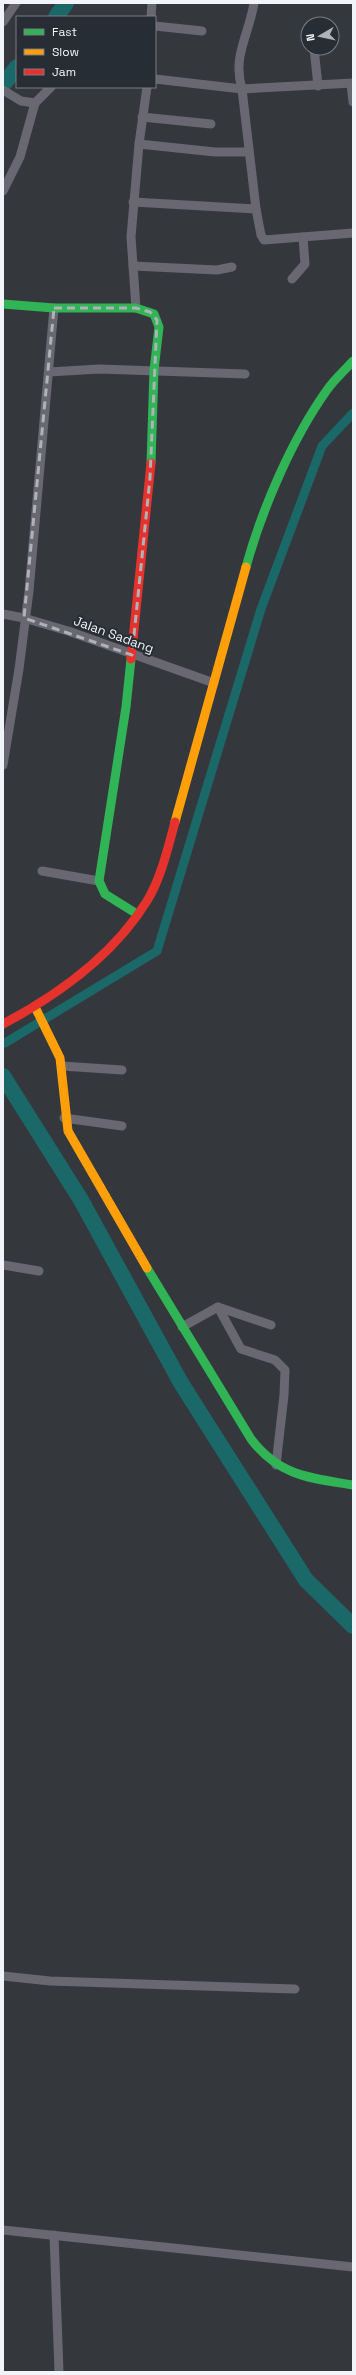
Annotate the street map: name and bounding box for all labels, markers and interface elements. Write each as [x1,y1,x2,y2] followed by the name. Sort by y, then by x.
[16,16,156,88] legend
[300,16,340,56] north arrow
[52,24,77,40] text: Fast
[303,33,318,42] text: N
[52,44,79,60] text: Slow
[52,64,76,80] text: Jam
[71,612,156,657] street label: Jalan Sadang

